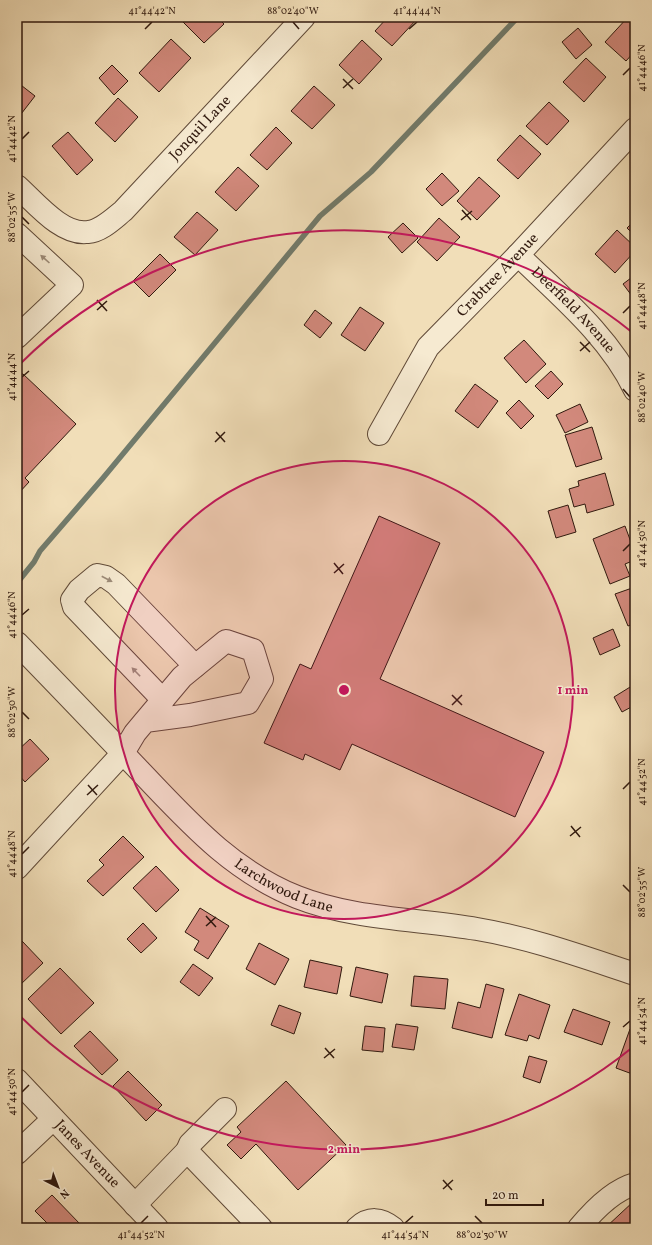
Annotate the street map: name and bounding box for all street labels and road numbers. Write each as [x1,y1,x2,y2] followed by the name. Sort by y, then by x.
[164,91,236,165] street label: Jonquil Lane
[452,229,544,322] street label: Crabtree Avenue
[526,262,620,358] street label: Deerfield Avenue
[230,854,335,918] street label: Larchwood Lane
[50,1115,125,1193] street label: Janes Avenue

